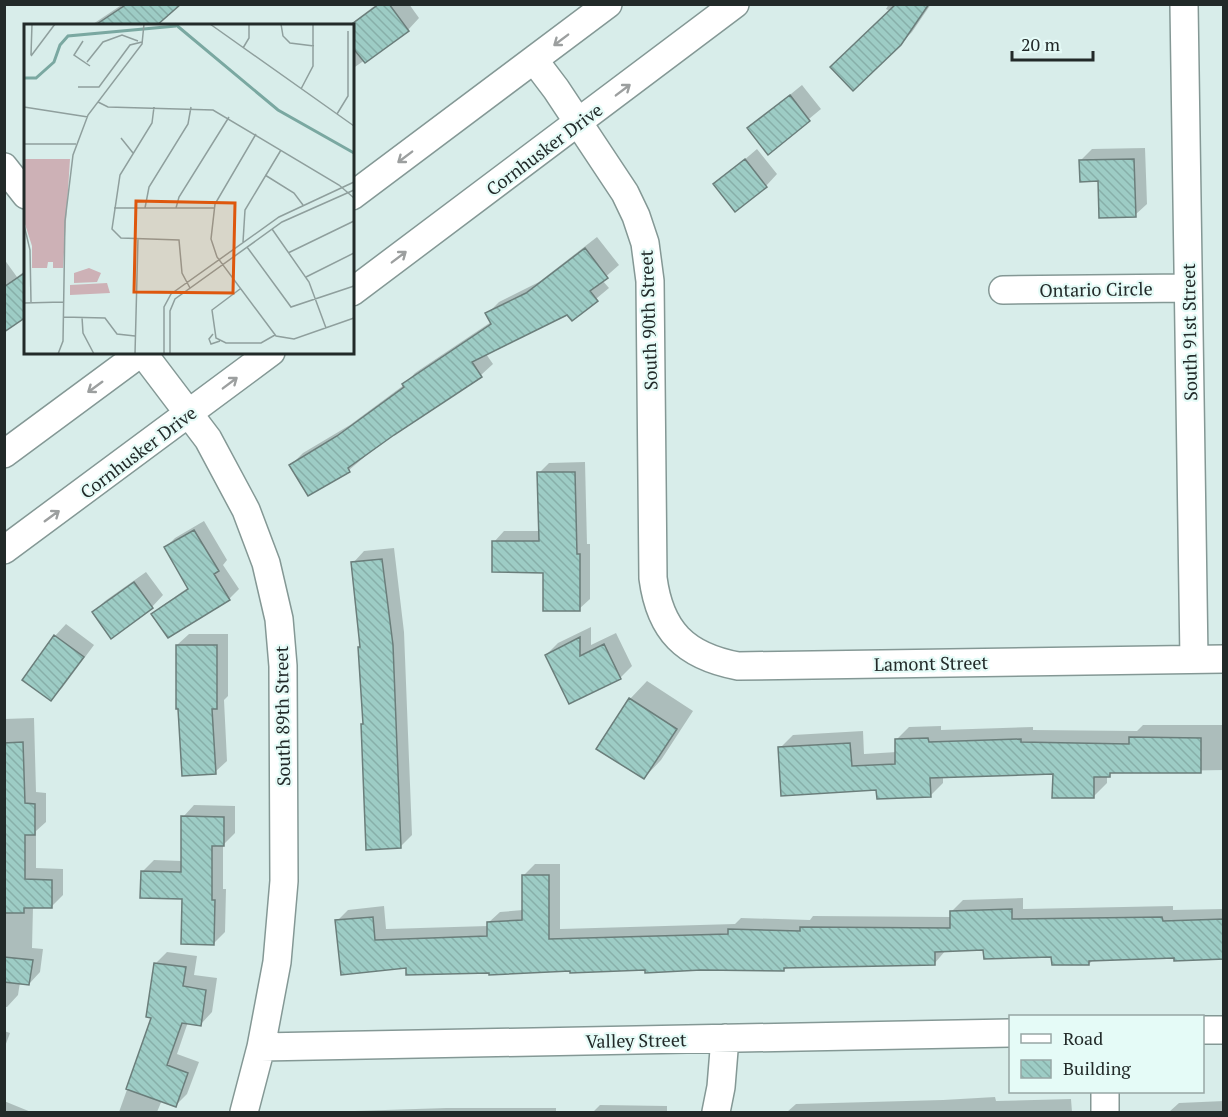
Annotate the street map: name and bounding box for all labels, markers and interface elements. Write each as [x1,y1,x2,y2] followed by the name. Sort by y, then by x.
[24,24,354,354] inset map
[1012,24,1093,62] scale bar
[1021,32,1061,56] text: 20 m
[554,34,570,46] one-way arrow
[614,83,630,96] one-way arrow
[481,97,607,201] street label: Cornhusker Drive
[398,150,414,163] one-way arrow
[634,249,662,391] street label: South 90th Street
[391,251,407,263] one-way arrow
[1176,263,1202,401] street label: South 91st Street
[1039,276,1153,302] street label: Ontario Circle
[221,377,237,390] one-way arrow
[88,381,104,394] one-way arrow
[75,400,201,504] street label: Cornhusker Drive
[43,509,59,522] one-way arrow
[269,645,295,786] street label: South 89th Street
[874,650,989,676] street label: Lamont Street
[1009,1015,1204,1093] legend
[1063,1026,1103,1050] text: Road
[585,1027,687,1053] street label: Valley Street
[1063,1056,1131,1080] text: Building

